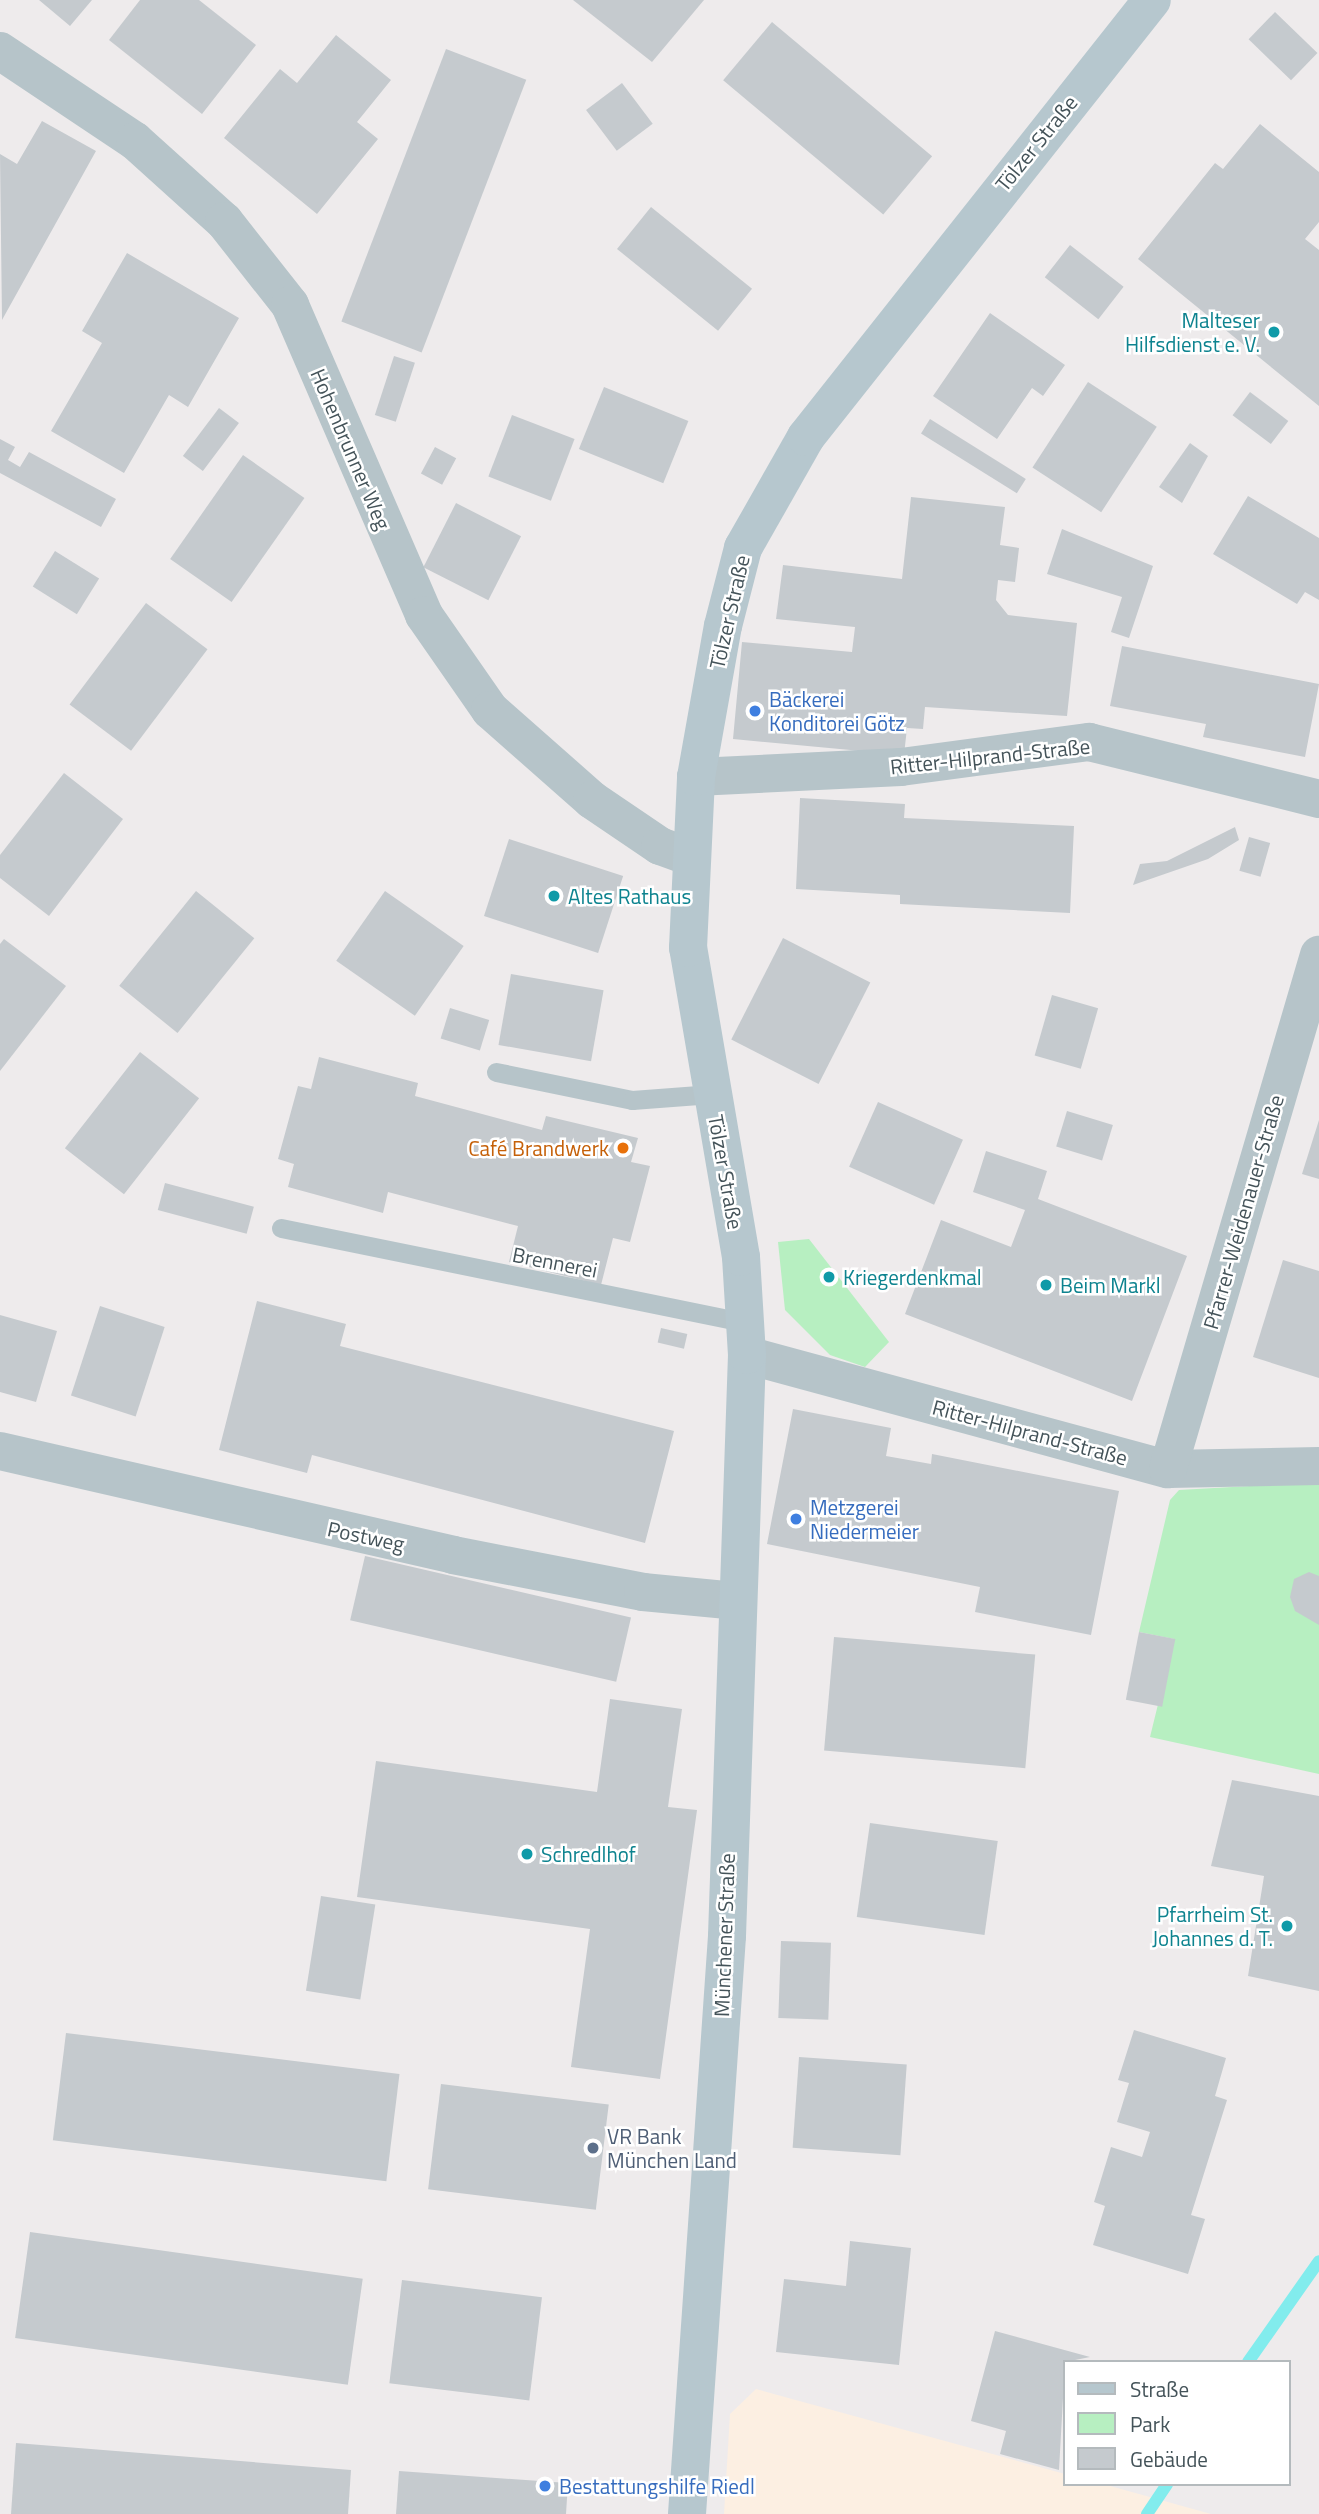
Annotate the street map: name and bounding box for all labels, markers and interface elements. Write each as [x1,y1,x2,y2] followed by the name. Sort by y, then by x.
[990,90,1082,196] street label: Tölzer Straße
[1125,307,1260,357] place label: Malteser Hilfsdienst e. V.
[1266,324,1282,340] marker: Malteser Hilfsdienst e. V.
[306,365,396,533] street label: Hohenbrunner Weg
[704,553,754,671] street label: Tölzer Straße
[769,686,905,736] place label: Bäckerei Konditorei Götz
[747,703,763,719] marker: Bäckerei Konditorei Götz
[889,733,1091,779] street label: Ritter-Hilprand-Straße
[568,883,691,909] place label: Altes Rathaus
[546,888,562,904] marker: Altes Rathaus
[1197,1092,1289,1332] street label: Pfarrer-Weidenauer-Straße
[704,1113,748,1231] street label: Tölzer Straße
[468,1135,609,1161] place label: Café Brandwerk
[615,1140,631,1156] marker: Café Brandwerk
[510,1241,600,1283] street label: Brennerei
[843,1264,982,1290] place label: Kriegerdenkmal
[821,1269,837,1285] marker: Kriegerdenkmal
[1060,1272,1161,1298] place label: Beim Markl
[1038,1277,1054,1293] marker: Beim Markl
[930,1394,1130,1470] street label: Ritter-Hilprand-Straße
[810,1494,919,1544] place label: Metzgerei Niedermeier
[788,1511,804,1527] marker: Metzgerei Niedermeier
[325,1516,407,1556] street label: Postweg
[541,1841,636,1867] place label: Schredlhof
[519,1846,535,1862] marker: Schredlhof
[709,1853,739,2017] street label: Münchener Straße
[1152,1901,1273,1951] place label: Pfarrheim St. Johannes d. T.
[1279,1918,1295,1934] marker: Pfarrheim St. Johannes d. T.
[607,2123,737,2173] place label: VR Bank München Land
[585,2140,601,2156] marker: VR Bank München Land
[1064,2360,1291,2486] legend
[1130,2373,1189,2405] text: Straße
[1130,2408,1170,2440] text: Park
[1130,2443,1208,2475] text: Gebäude
[559,2473,755,2499] place label: Bestattungshilfe Riedl
[537,2478,553,2494] marker: Bestattungshilfe Riedl

